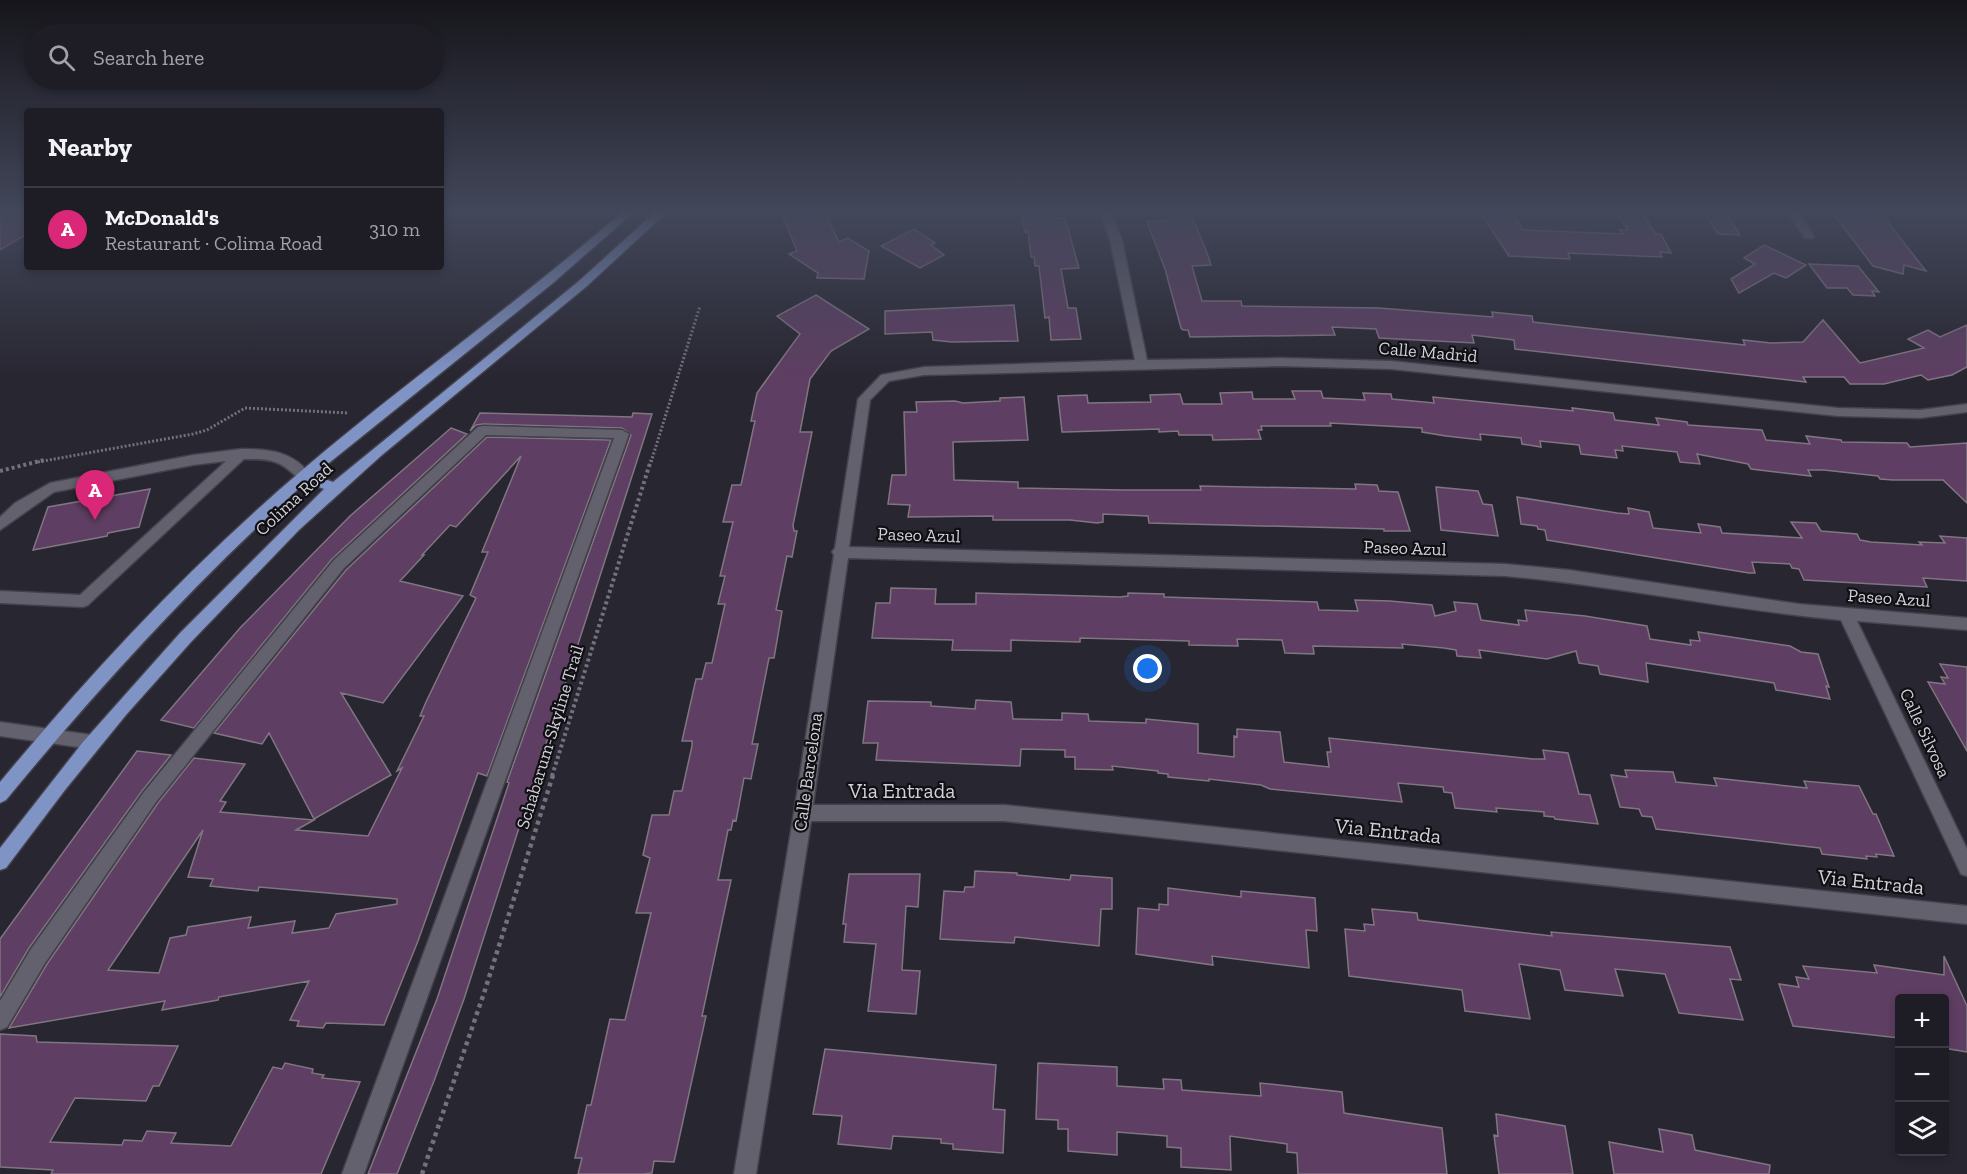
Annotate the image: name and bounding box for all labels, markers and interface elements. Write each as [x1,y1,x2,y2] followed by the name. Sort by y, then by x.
[24,24,444,90] search box
[45,41,78,74] icon: search
[93,44,204,71] text: Search here
[48,131,132,163] text: Nearby
[105,204,219,231] text: McDonald's
[61,217,74,241] text: A
[369,217,420,241] text: 310 m
[105,231,323,255] text: Restaurant · Colima Road
[1378,337,1478,367] street label: Calle Madrid
[251,458,337,540] street label: Colima Road
[76,470,115,520] pin: A
[877,523,961,547] street label: Paseo Azul
[1363,536,1447,560] street label: Paseo Azul
[1847,584,1931,612] street label: Paseo Azul
[511,642,589,832] street label: Schabarum-Skyline Trail
[1133,654,1162,683] your location
[1895,685,1955,782] street label: Calle Silvosa
[789,711,827,833] street label: Calle Barcelona
[848,778,955,803] street label: Via Entrada
[1333,812,1442,849] street label: Via Entrada
[1816,863,1925,900] street label: Via Entrada
[1895,994,1949,1156] map controls
[1895,994,1949,1048] button: +
[1895,1048,1949,1102] button: −
[1895,1102,1949,1156] button: layers

